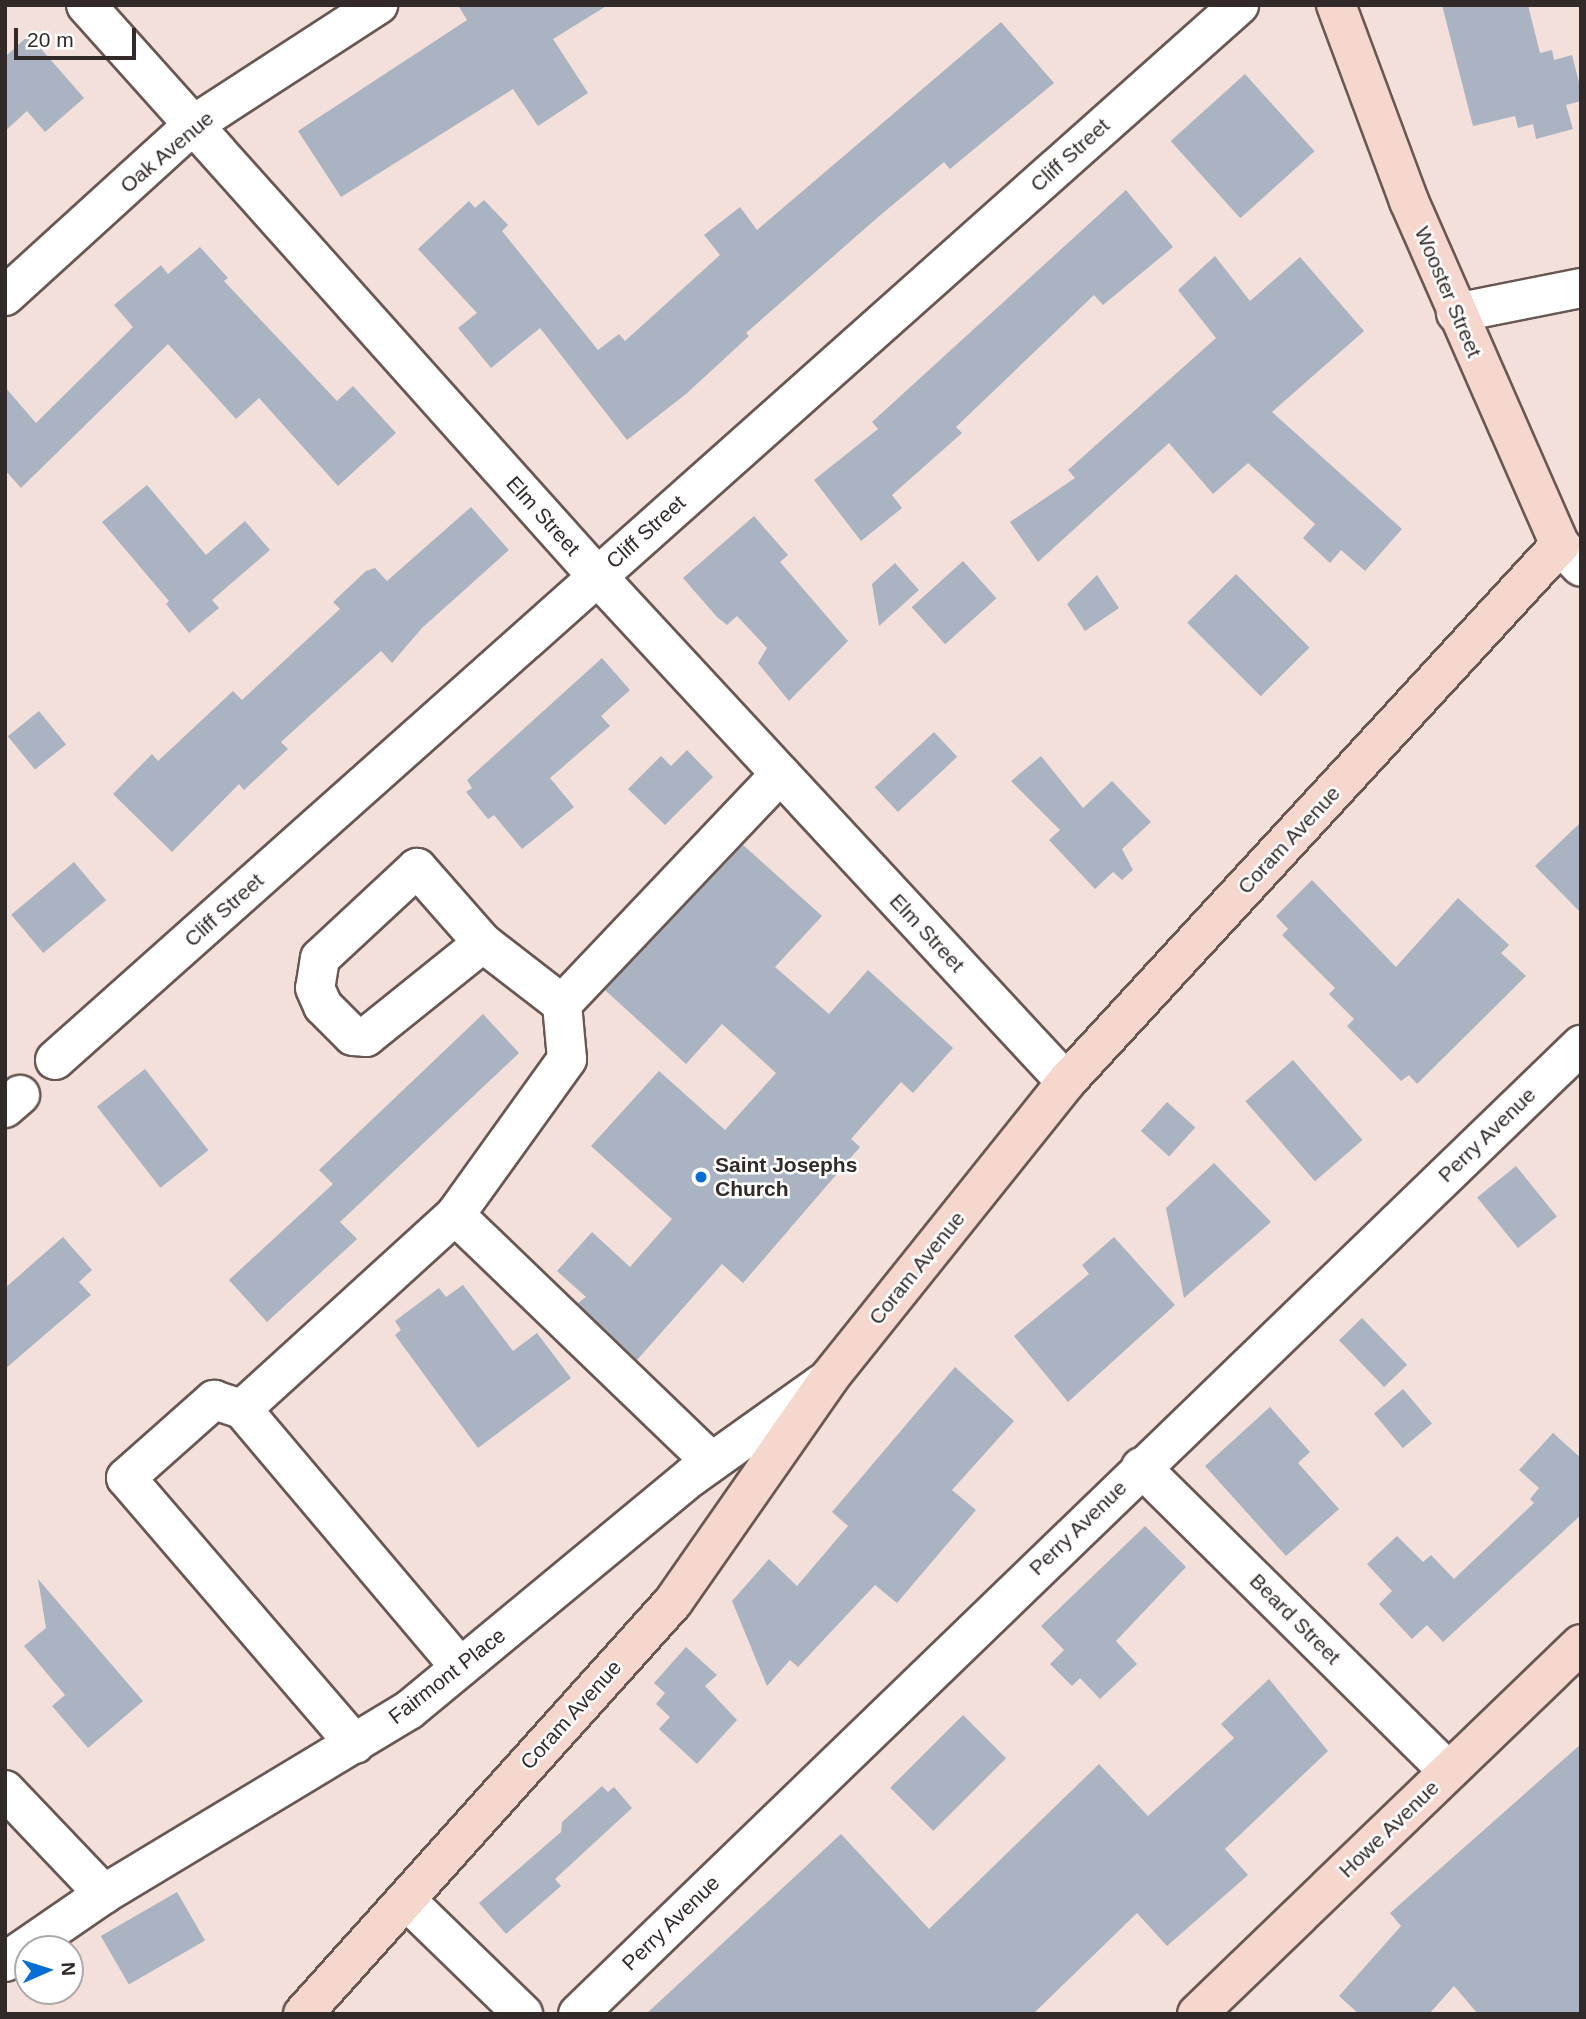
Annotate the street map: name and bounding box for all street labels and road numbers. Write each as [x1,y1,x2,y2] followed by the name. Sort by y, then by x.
[115,105,219,199] street label: Oak Avenue
[1025,113,1115,197] street label: Cliff Street
[1409,223,1487,361] street label: Wooster Street
[501,471,585,561] street label: Elm Street
[601,490,691,574] street label: Cliff Street
[1232,780,1346,900] street label: Coram Avenue
[179,868,269,952] street label: Cliff Street
[884,889,970,977] street label: Elm Street
[1433,1082,1541,1188] street label: Perry Avenue
[863,1206,971,1330] street label: Coram Avenue
[1024,1475,1132,1581] street label: Perry Avenue
[1244,1568,1346,1670] street label: Beard Street
[384,1623,510,1729] street label: Fairmont Place
[515,1655,627,1775] street label: Coram Avenue
[1333,1775,1445,1883] street label: Howe Avenue
[617,1870,725,1976] street label: Perry Avenue

